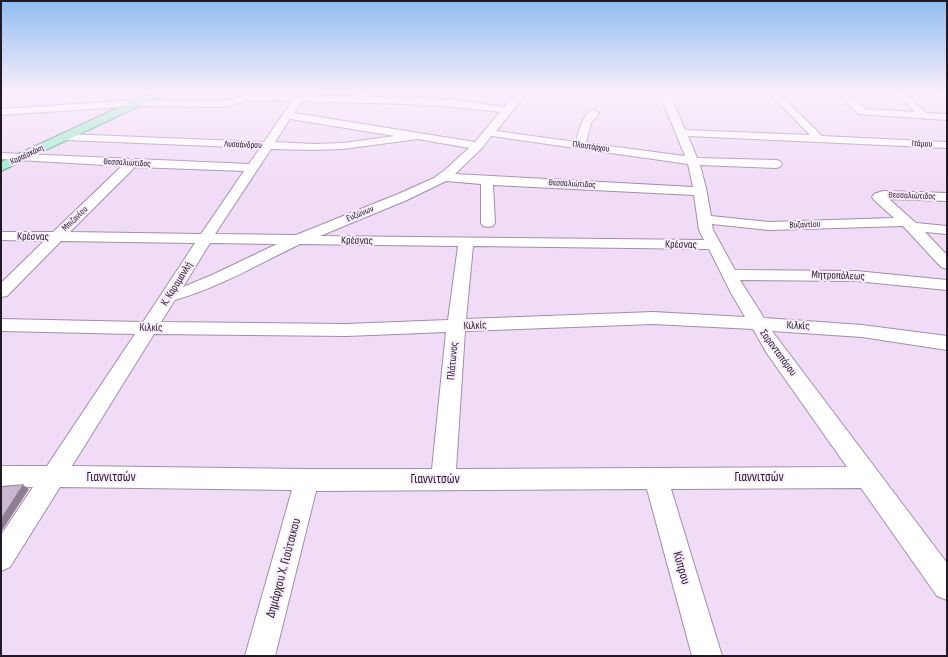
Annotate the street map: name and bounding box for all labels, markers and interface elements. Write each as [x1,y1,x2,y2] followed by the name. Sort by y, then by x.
[912,138,932,150] street label: Ιτάμου
[224,139,262,151] street label: Λυσσάνδρου
[572,139,610,155] street label: Πλουτάρχου
[9,143,45,167] street label: Καραϊσκάκη
[103,156,151,170] street label: Θεσσαλιώτιδος
[548,177,596,191] street label: Θεσσαλιώτιδος
[888,190,936,202] street label: Θεσσαλιώτιδος
[60,204,90,234] street label: Μπιζανίου
[345,204,375,224] street label: Ευζώνων
[789,219,821,231] street label: Βυζαντίου
[17,230,49,244] street label: Κρέσνας
[341,234,373,248] street label: Κρέσνας
[665,238,697,252] street label: Κρέσνας
[158,259,196,309] street label: Κ. Καραμανλή
[811,268,865,284] street label: Μητροπόλεως
[463,319,487,333] street label: Κιλκίς
[786,319,810,333] street label: Κιλκίς
[139,321,163,335] street label: Κιλκίς
[757,327,799,379] street label: Σαρανταπόρου
[445,341,461,381] street label: Πλάτωνος
[86,470,136,486] street label: Γιαννιτσών
[734,470,784,486] street label: Γιαννιτσών
[410,472,460,488] street label: Γιαννιτσών
[263,516,305,620] street label: Δημάρχου Χ. Γιούτσικου
[669,550,693,586] street label: Κύπρου

